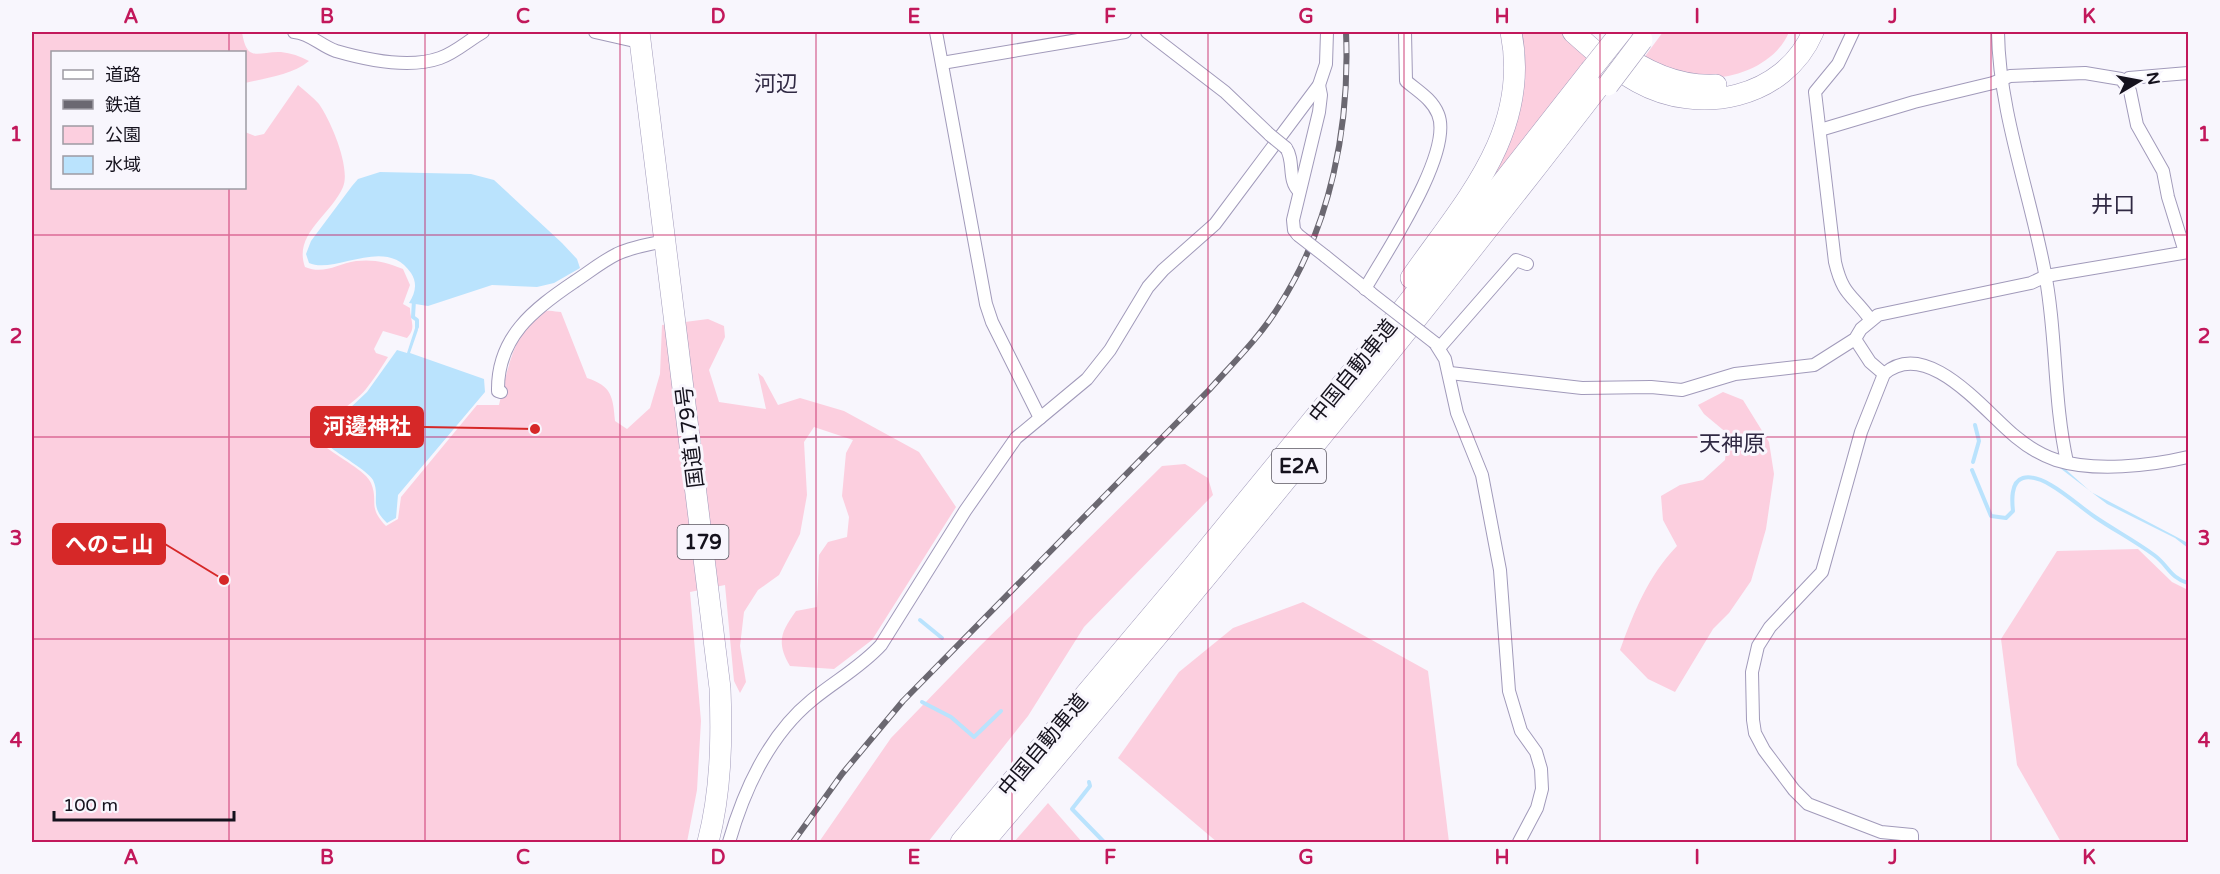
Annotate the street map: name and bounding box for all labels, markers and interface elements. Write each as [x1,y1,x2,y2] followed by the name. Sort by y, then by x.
[124,5,139,29] text: A
[320,5,334,29] text: B
[516,5,530,29] text: C
[710,5,726,29] text: D
[908,5,921,29] text: E
[1104,5,1116,29] text: F
[1298,5,1314,29] text: G
[1494,5,1510,29] text: H
[1694,5,1700,29] text: I
[1887,5,1898,29] text: J
[2082,5,2096,29] text: K
[51,51,246,189] legend
[2109,51,2169,111] north arrow
[105,64,141,86] text: 道路
[754,71,798,97] district label: 河辺
[2142,71,2164,87] text: N
[105,94,141,116] text: 鉄道
[10,123,22,147] text: 1
[2198,123,2210,147] text: 1
[105,124,141,146] text: 公園
[105,154,141,176] text: 水域
[2091,192,2135,218] district label: 井口
[1304,314,1403,428] street label: 中国自動車道
[10,325,22,349] text: 2
[2198,325,2210,349] text: 2
[672,385,709,489] street label: 国道179号
[311,407,423,447] callout: 河邊神社
[323,414,411,440] text: 河邊神社
[1699,431,1765,457] district label: 天神原
[1272,449,1326,483] road number: E2A
[53,524,165,564] callout: へのこ山
[678,525,728,559] road number: 179
[10,527,22,551] text: 3
[2198,527,2210,551] text: 3
[65,532,153,558] text: へのこ山
[993,689,1093,802] street label: 中国自動車道
[10,729,23,753] text: 4
[2198,729,2211,753] text: 4
[54,784,234,822] scale bar
[63,794,118,816] text: 100 m
[124,846,139,870] text: A
[320,846,334,870] text: B
[516,846,530,870] text: C
[710,846,726,870] text: D
[908,846,921,870] text: E
[1104,846,1116,870] text: F
[1298,846,1314,870] text: G
[1494,846,1510,870] text: H
[1694,846,1700,870] text: I
[1887,846,1898,870] text: J
[2082,846,2096,870] text: K

